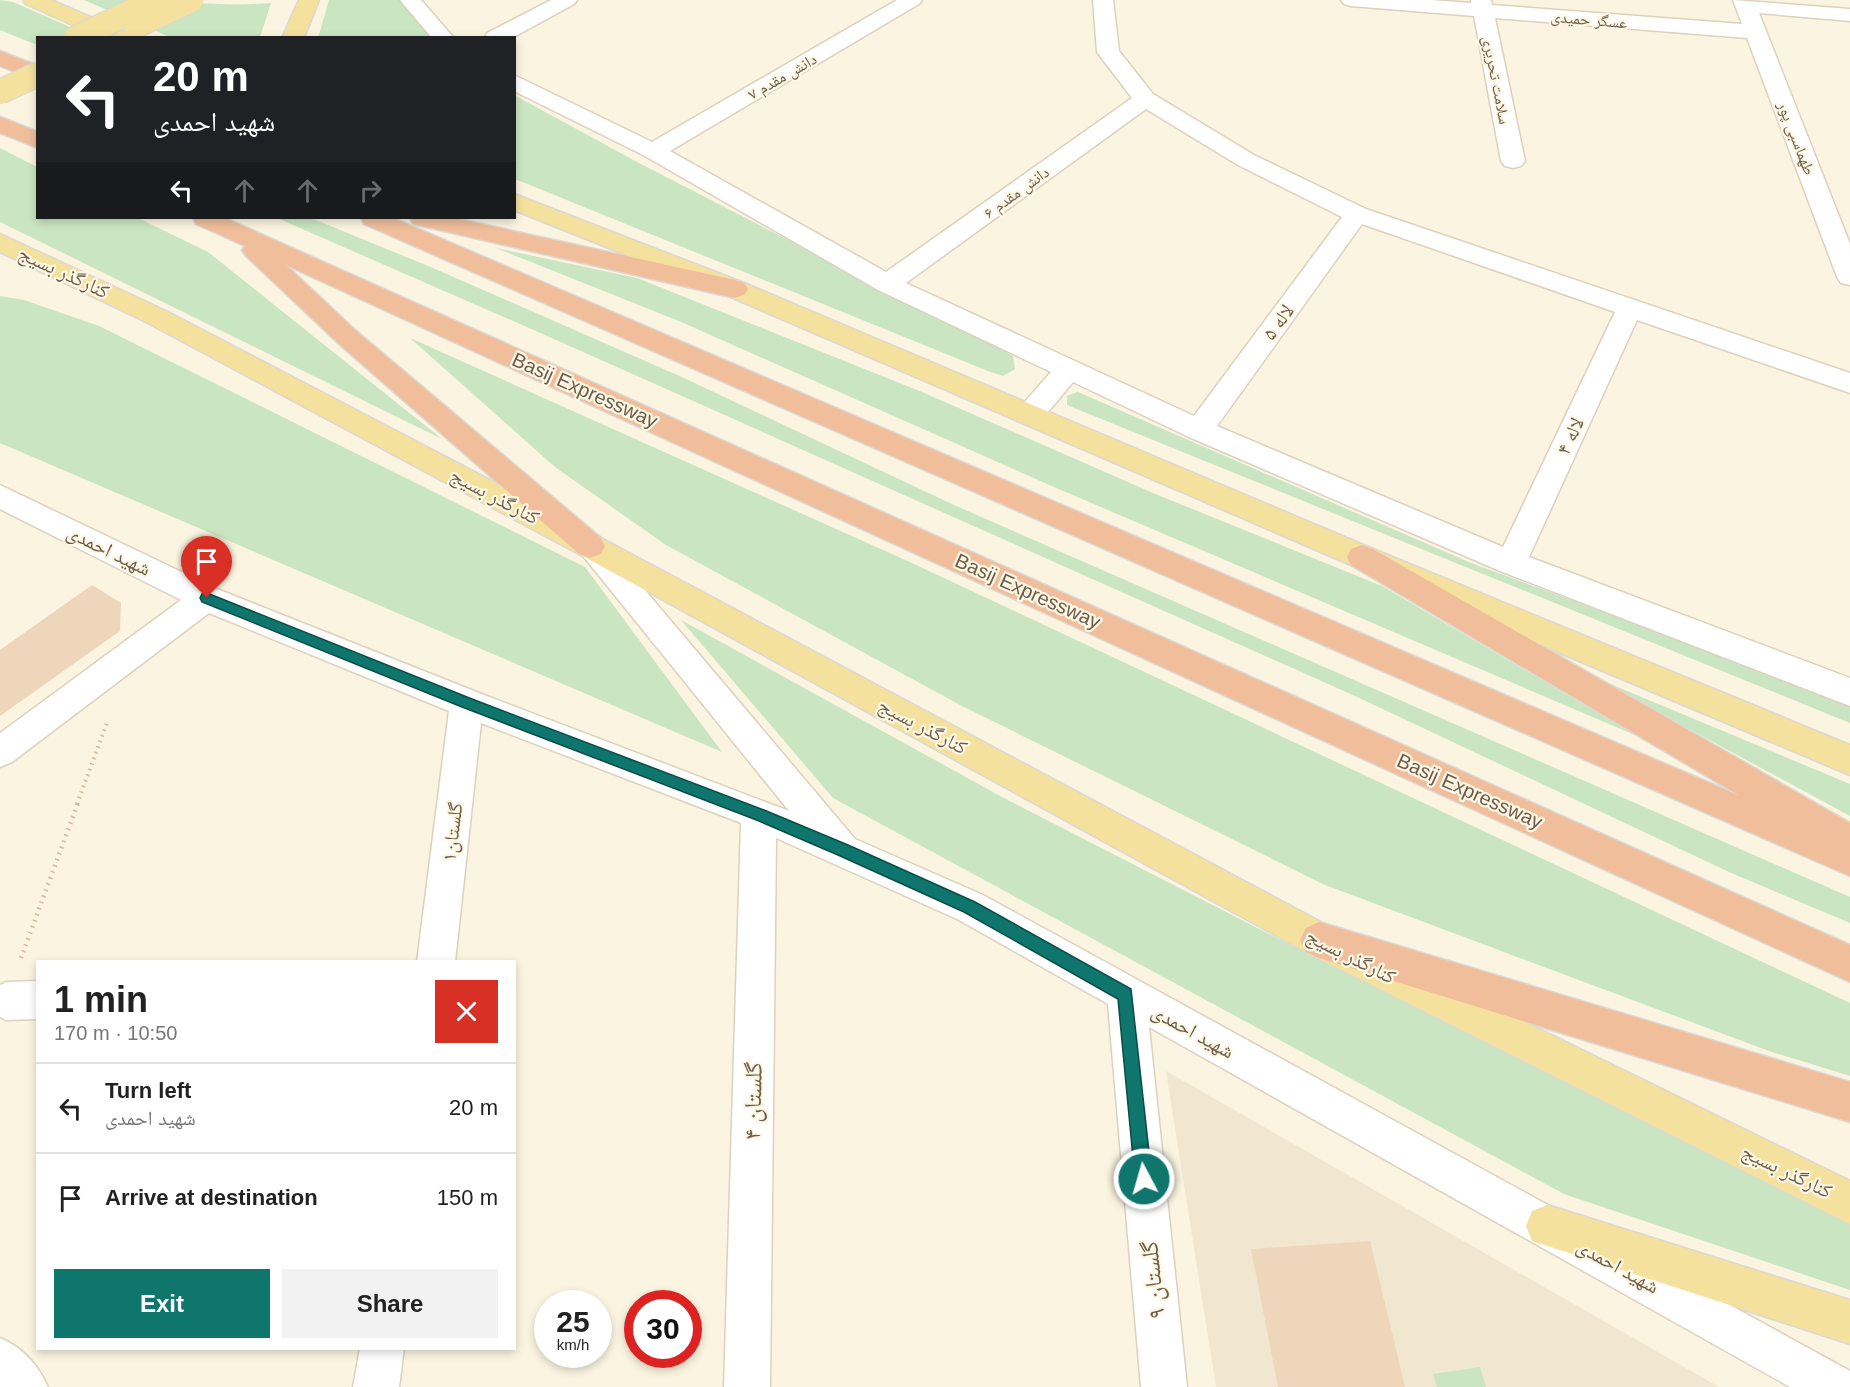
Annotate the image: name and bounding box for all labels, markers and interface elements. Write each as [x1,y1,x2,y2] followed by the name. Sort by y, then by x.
[1550,8,1628,33] street label: عسگر حمیدی
[1478,35,1513,126] street label: سلامت تحریری
[745,50,820,105] street label: دانش مقدم ۷
[153,53,249,100] text: 20 m
[54,60,132,138] icon: left
[1773,98,1818,178] street label: طهماسبی پور
[153,107,275,137] text: شهید احمدی
[981,163,1053,223] street label: دانش مقدم ۶
[165,174,198,207] icon: left
[228,174,261,207] icon: ahead
[291,174,324,207] icon: ahead
[354,174,387,207] icon: right
[14,241,113,304] street label: کنارگذر بسیج
[1258,300,1298,344] street label: لاله ۵
[509,348,661,432] street label: Basij Expressway
[1552,414,1588,458] street label: لاله ۴
[446,463,543,530] street label: کنارگذر بسیج
[63,520,155,581] street label: شهید احمدی
[181,536,232,598] pin
[190,545,223,578] icon: arrive
[952,549,1104,633] street label: Basij Expressway
[874,693,971,760] street label: کنارگذر بسیج
[1394,749,1546,833] street label: Basij Expressway
[437,801,468,863] street label: گلستان۱
[1302,924,1399,990] street label: کنارگذر بسیج
[54,979,148,1020] text: 1 min
[435,980,498,1043] button: close
[1148,999,1238,1063] street label: شهید احمدی
[54,1022,177,1044] text: 170 m · 10:50
[738,1062,768,1140] street label: گلستان ۴
[105,1078,191,1103] text: Turn left
[54,1092,87,1125] icon: left
[449,1095,498,1120] text: 20 m
[105,1107,196,1129] text: شهید احمدی
[1738,1140,1836,1204] street label: کنارگذر بسیج
[1112,1147,1176,1211] position arrow
[54,1182,87,1215] icon: arrive
[105,1185,318,1210] text: Arrive at destination
[437,1185,498,1210] text: 150 m
[1573,1234,1663,1298] street label: شهید احمدی
[1135,1240,1171,1320] street label: گلستان ۹
[54,1269,270,1338] button: Exit
[282,1269,498,1338] button: Share
[624,1290,702,1368] speed limit sign: 30
[556,1305,590,1338] text: 25
[557,1336,589,1353] text: km/h

